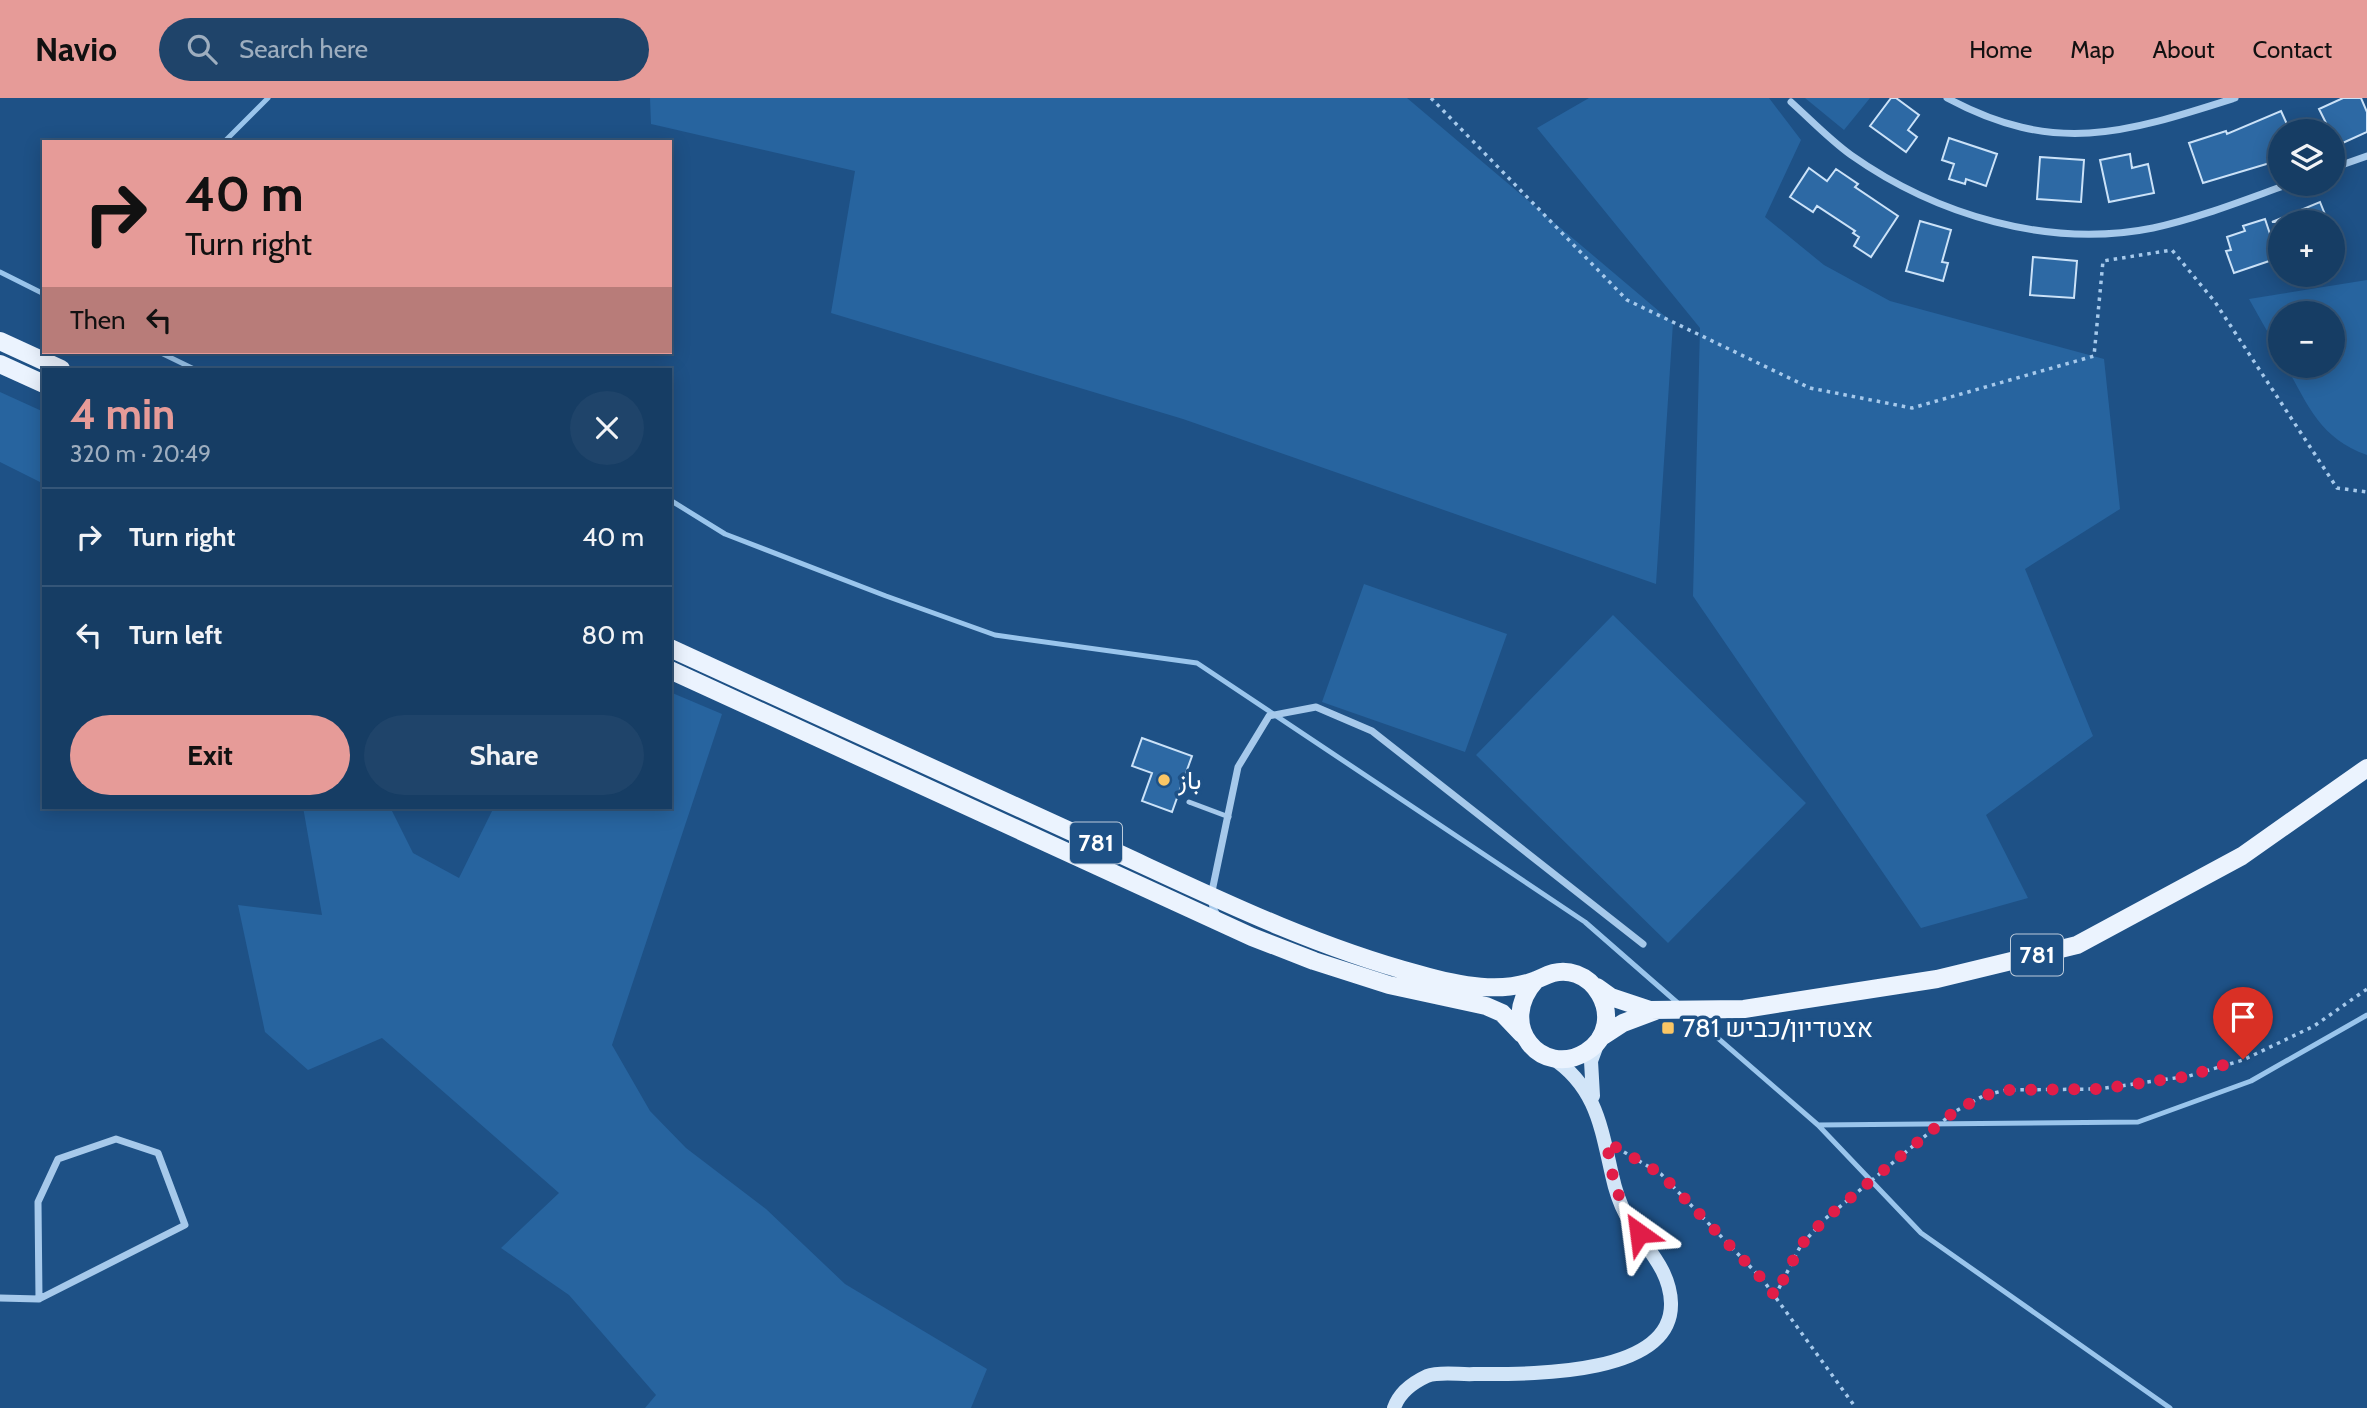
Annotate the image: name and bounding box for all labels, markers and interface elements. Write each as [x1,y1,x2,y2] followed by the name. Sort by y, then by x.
[159,18,649,81] search box
[35,29,117,69] text: Navio
[183,30,221,68] icon: search
[239,33,368,65] text: Search here
[1969,35,2032,64] text: Home
[2070,35,2115,64] text: Map
[2153,35,2215,64] text: About
[2253,35,2332,64] text: Contact
[2268,119,2345,378] map controls
[2268,119,2345,196] button: layers
[185,164,304,223] text: 40 m
[70,168,161,259] icon: right
[2268,210,2345,287] button: +
[185,224,312,263] text: Turn right
[140,301,178,339] icon: left
[2268,301,2345,378] button: −
[70,304,126,336] text: Then
[70,388,175,440] text: 4 min
[570,391,644,465] button: close
[70,440,211,468] text: 320 m · 20:49
[70,518,108,556] icon: right
[129,521,235,553] text: Turn right
[582,521,644,553] text: 40 m
[70,616,108,654] icon: left
[129,619,222,651] text: Turn left
[581,619,644,651] text: 80 m
[70,715,350,795] button: Exit
[364,715,644,795] button: Share
[1177,764,1201,796] place label: باز
[1156,772,1172,788] marker: باز
[1070,822,1122,864] road number: 781
[2011,934,2063,976] road number: 781
[2213,987,2273,1059] pin
[2224,998,2262,1036] icon: arrive
[1682,1012,1873,1044] place label: אצטדיון/כביש 781
[1660,1020,1676,1036] marker: אצטדיון/כביש 781
[1602,1196,1676,1270] position arrow

